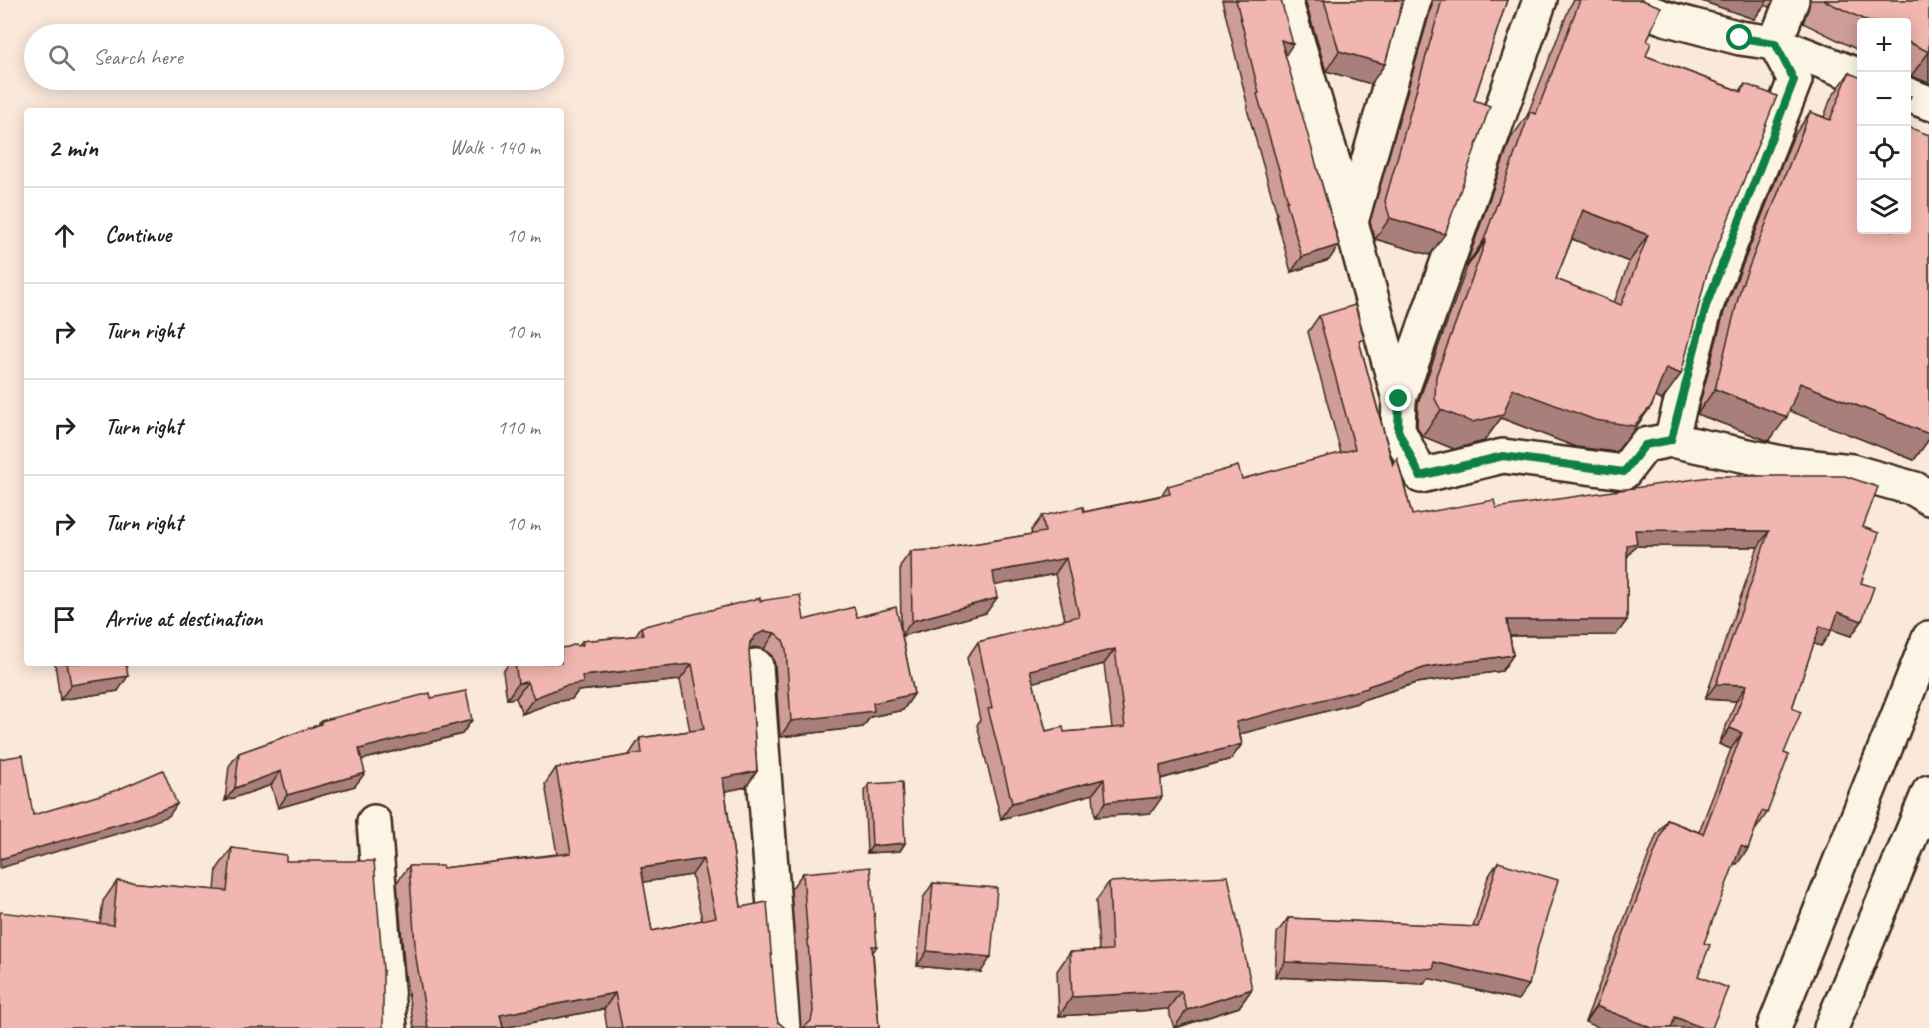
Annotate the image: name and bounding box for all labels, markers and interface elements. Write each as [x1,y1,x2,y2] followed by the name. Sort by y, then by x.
[1857,18,1911,234] map controls
[1857,18,1911,72] button: +
[24,24,564,90] search box
[1726,24,1752,50] route start
[45,41,78,74] icon: search
[93,43,183,71] text: Search here
[1857,72,1911,126] button: −
[1857,126,1911,180] button: locate
[48,131,98,164] text: 2 min
[450,135,540,160] text: Walk · 140 m
[1857,180,1911,234] button: layers
[48,219,81,252] icon: ahead
[105,221,171,249] text: Continue
[506,223,540,248] text: 10 m
[48,315,81,348] icon: right
[105,317,182,345] text: Turn right
[506,319,540,344] text: 10 m
[1385,385,1411,411] route end
[48,411,81,444] icon: right
[105,413,182,441] text: Turn right
[497,415,540,440] text: 110 m
[48,507,81,540] icon: right
[105,509,182,537] text: Turn right
[506,511,540,536] text: 10 m
[48,603,81,636] icon: arrive
[105,605,262,633] text: Arrive at destination

